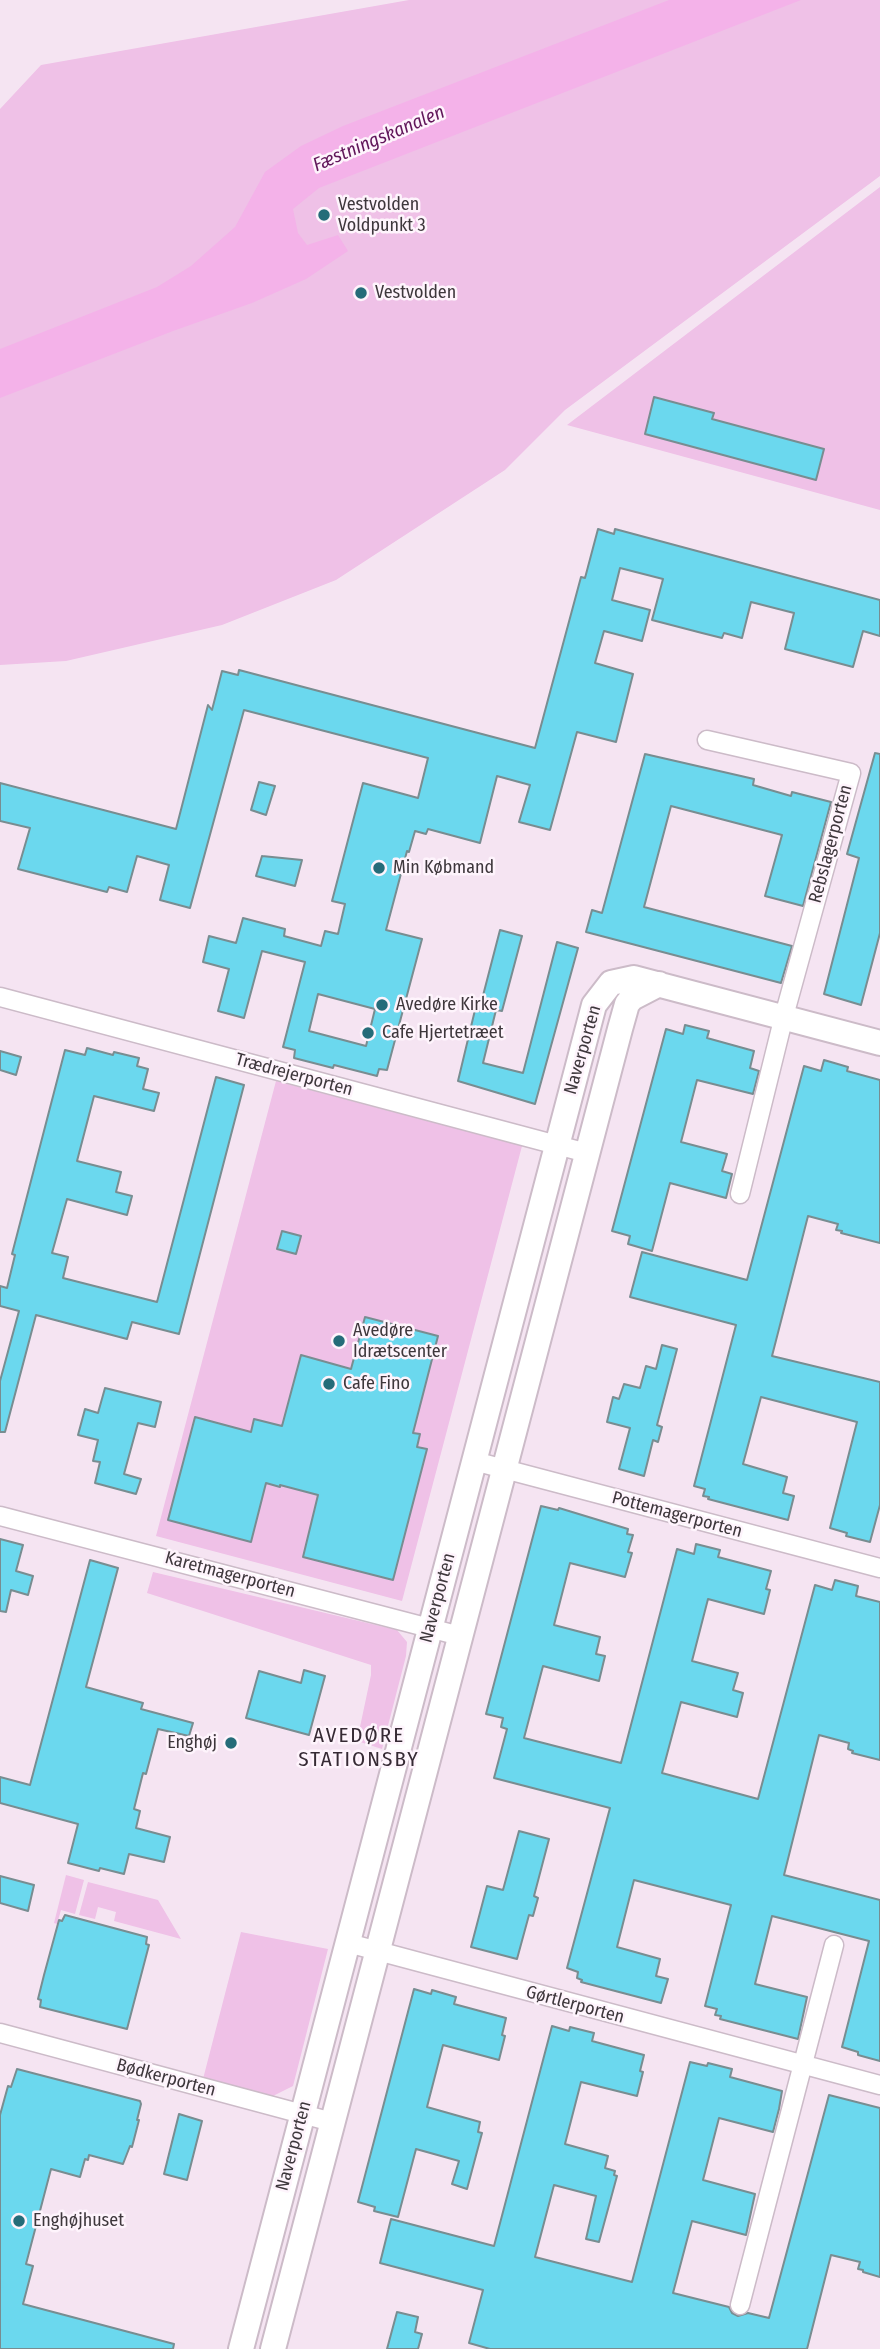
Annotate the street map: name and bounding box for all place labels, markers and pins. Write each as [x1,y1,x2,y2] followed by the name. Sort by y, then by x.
[338,194,426,236] place label: Vestvolden Voldpunkt 3
[316,207,332,223] marker: Vestvolden Voldpunkt 3
[375,282,456,304] place label: Vestvolden
[353,285,369,301] marker: Vestvolden
[393,857,494,879] place label: Min Købmand
[371,860,387,876] marker: Min Købmand
[396,994,498,1016] place label: Avedøre Kirke
[374,997,390,1013] marker: Avedøre Kirke
[382,1022,504,1044] place label: Cafe Hjertetræet
[360,1025,376,1041] marker: Cafe Hjertetræet
[353,1320,447,1362] place label: Avedøre Idrætscenter
[331,1333,347,1349] marker: Avedøre Idrætscenter
[343,1373,410,1395] place label: Cafe Fino
[321,1376,337,1392] marker: Cafe Fino
[167,1732,217,1754] place label: Enghøj
[223,1735,239,1751] marker: Enghøj
[33,2210,124,2232] place label: Enghøjhuset
[11,2213,27,2229] marker: Enghøjhuset

